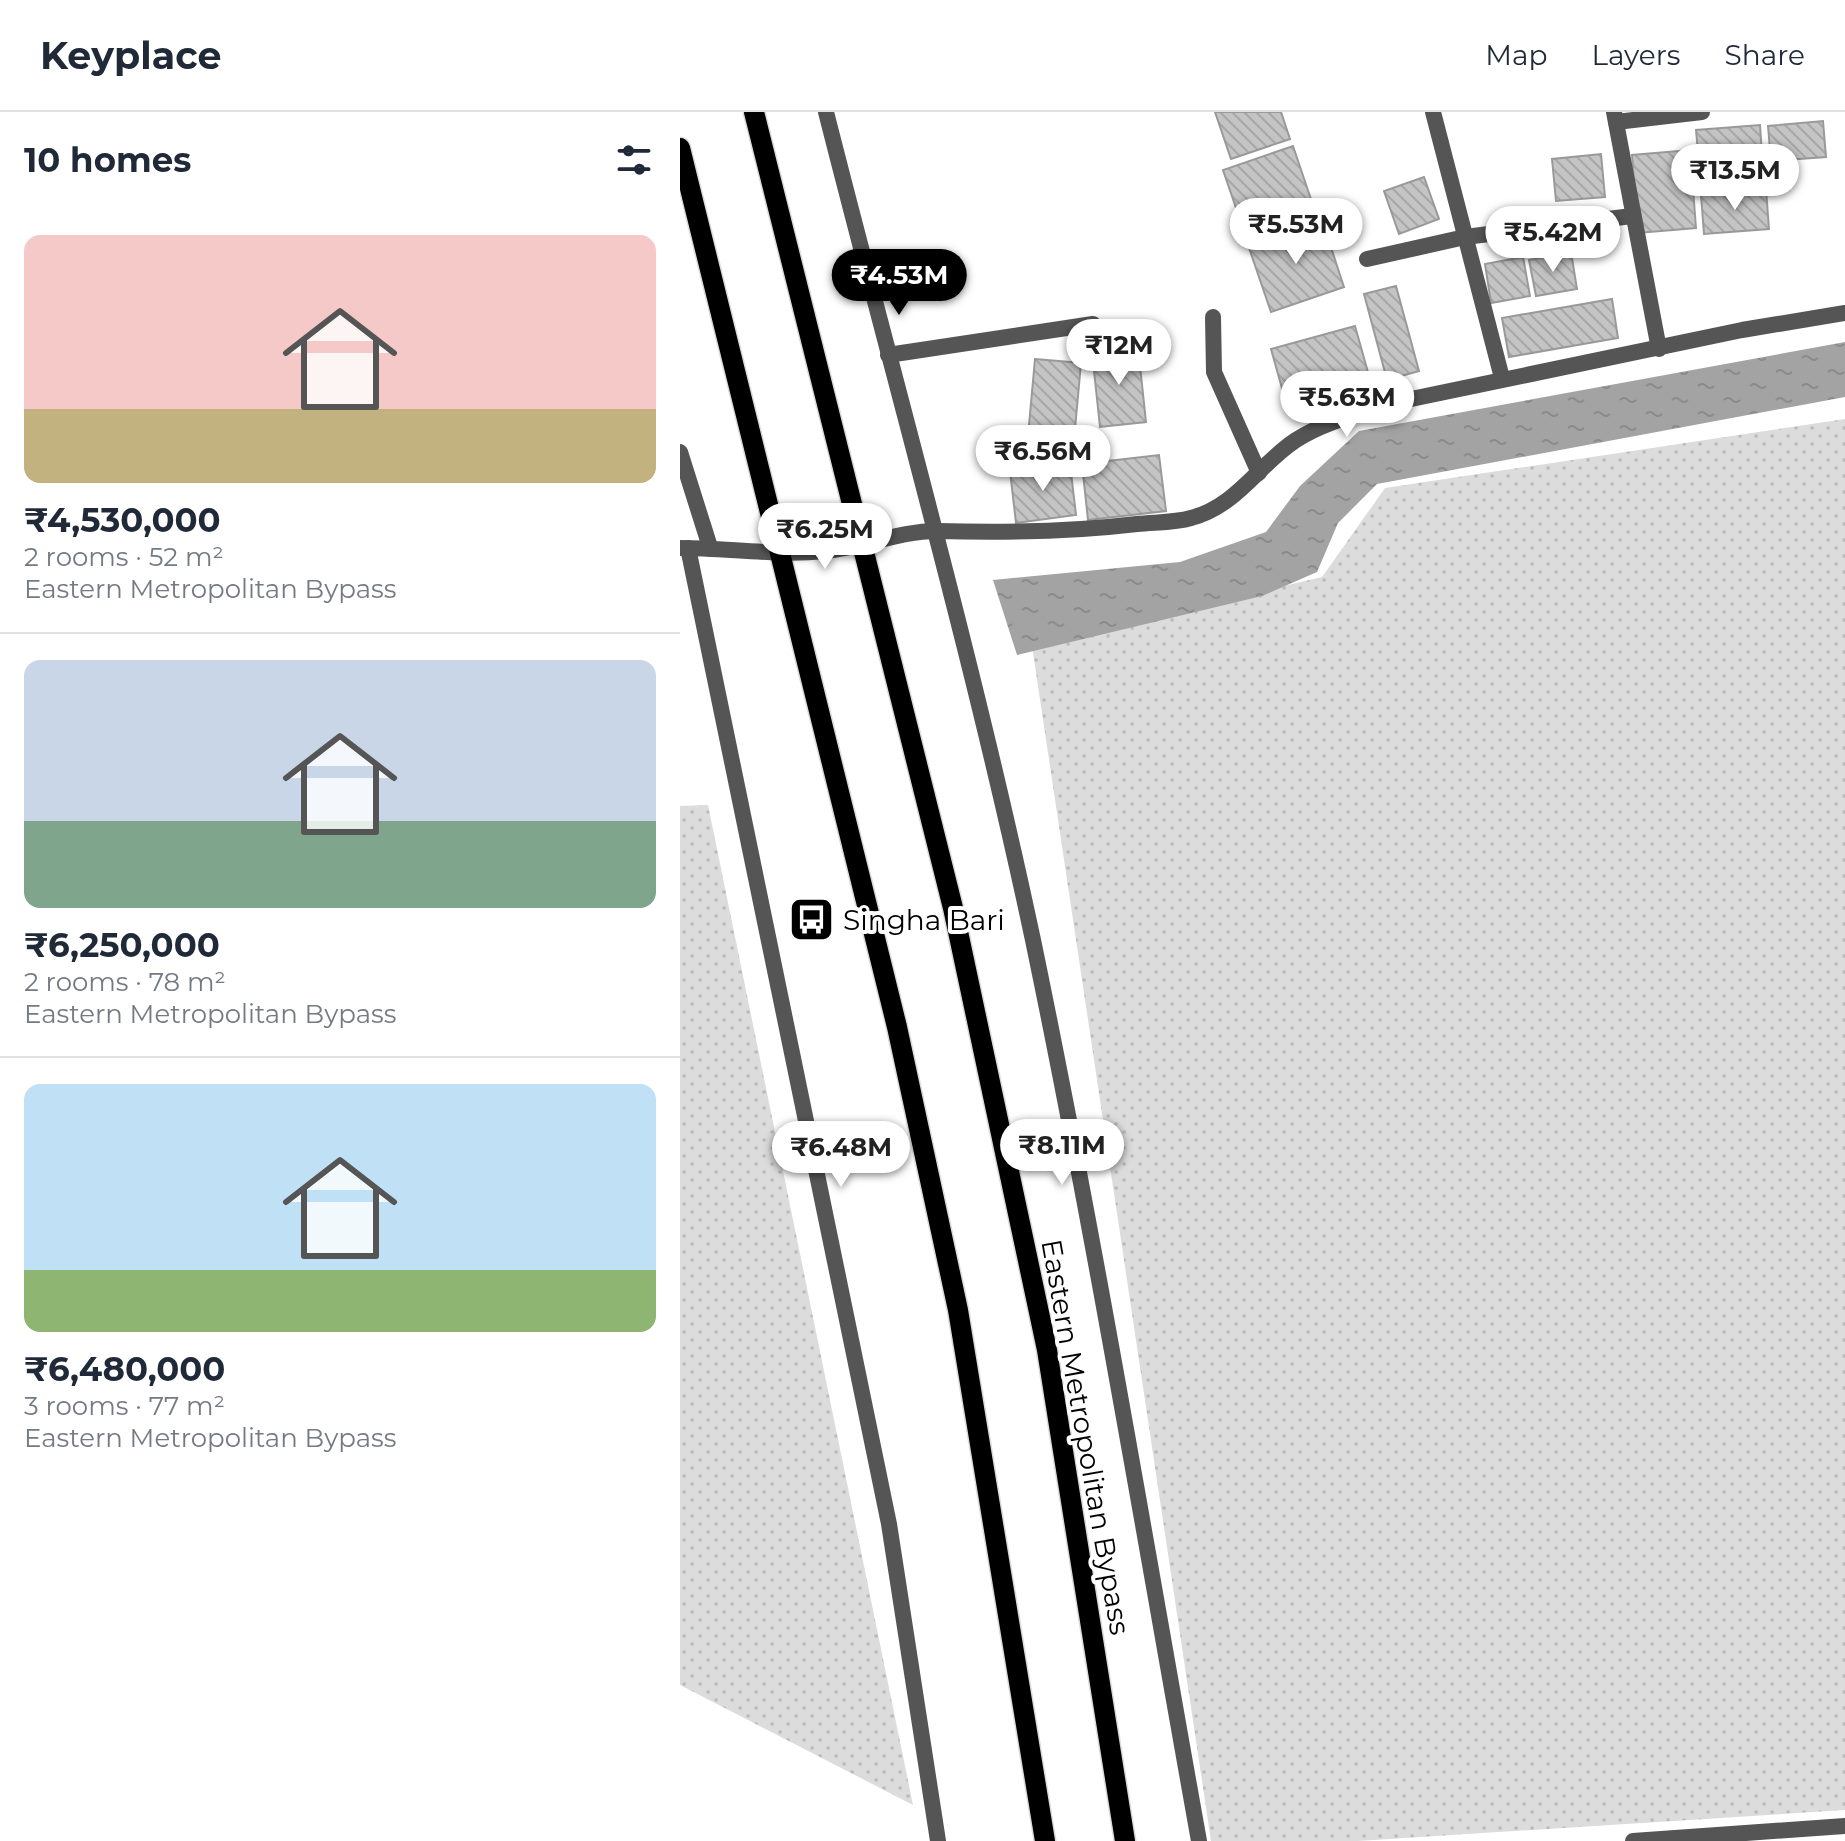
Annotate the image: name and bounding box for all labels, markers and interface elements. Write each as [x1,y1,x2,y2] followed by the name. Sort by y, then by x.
[40,32,221,79] text: Keyplace
[1485,38,1548,72] text: Map
[1592,38,1681,72] text: Layers
[1725,38,1805,72] text: Share
[612,138,656,182] icon: filters
[24,139,191,181] text: 10 homes
[1670,144,1800,212] pin: ₹13.5M
[1689,154,1781,186] text: ₹13.5M
[1231,198,1361,266] pin: ₹5.53M
[1488,206,1618,274] pin: ₹5.42M
[1248,208,1344,240] text: ₹5.53M
[1503,216,1603,248] text: ₹5.42M
[834,249,964,317] pin: ₹4.53M
[850,259,948,291] text: ₹4.53M
[268,287,412,431] icon: home
[1072,319,1166,387] pin: ₹12M
[1084,329,1154,361] text: ₹12M
[1282,371,1412,439] pin: ₹5.63M
[1298,381,1396,413] text: ₹5.63M
[978,425,1108,493] pin: ₹6.56M
[994,435,1092,467] text: ₹6.56M
[24,499,221,541] text: ₹4,530,000
[760,503,890,571] pin: ₹6.25M
[776,513,874,545] text: ₹6.25M
[24,541,224,573] text: 2 rooms · 52 m²
[24,573,397,605] text: Eastern Metropolitan Bypass
[268,712,412,856] icon: home
[788,896,836,944] bus stop icon: Singha Bari
[843,903,1005,937] place label: Singha Bari
[24,924,220,966] text: ₹6,250,000
[24,966,226,998] text: 2 rooms · 78 m²
[24,998,397,1030] text: Eastern Metropolitan Bypass
[997,1119,1127,1187] pin: ₹8.11M
[776,1121,906,1189] pin: ₹6.48M
[1018,1129,1106,1161] text: ₹8.11M
[790,1131,892,1163] text: ₹6.48M
[268,1136,412,1280] icon: home
[1034,1237,1138,1637] street label: Eastern Metropolitan Bypass
[24,1348,225,1390] text: ₹6,480,000
[24,1390,225,1422] text: 3 rooms · 77 m²
[24,1422,397,1454] text: Eastern Metropolitan Bypass

